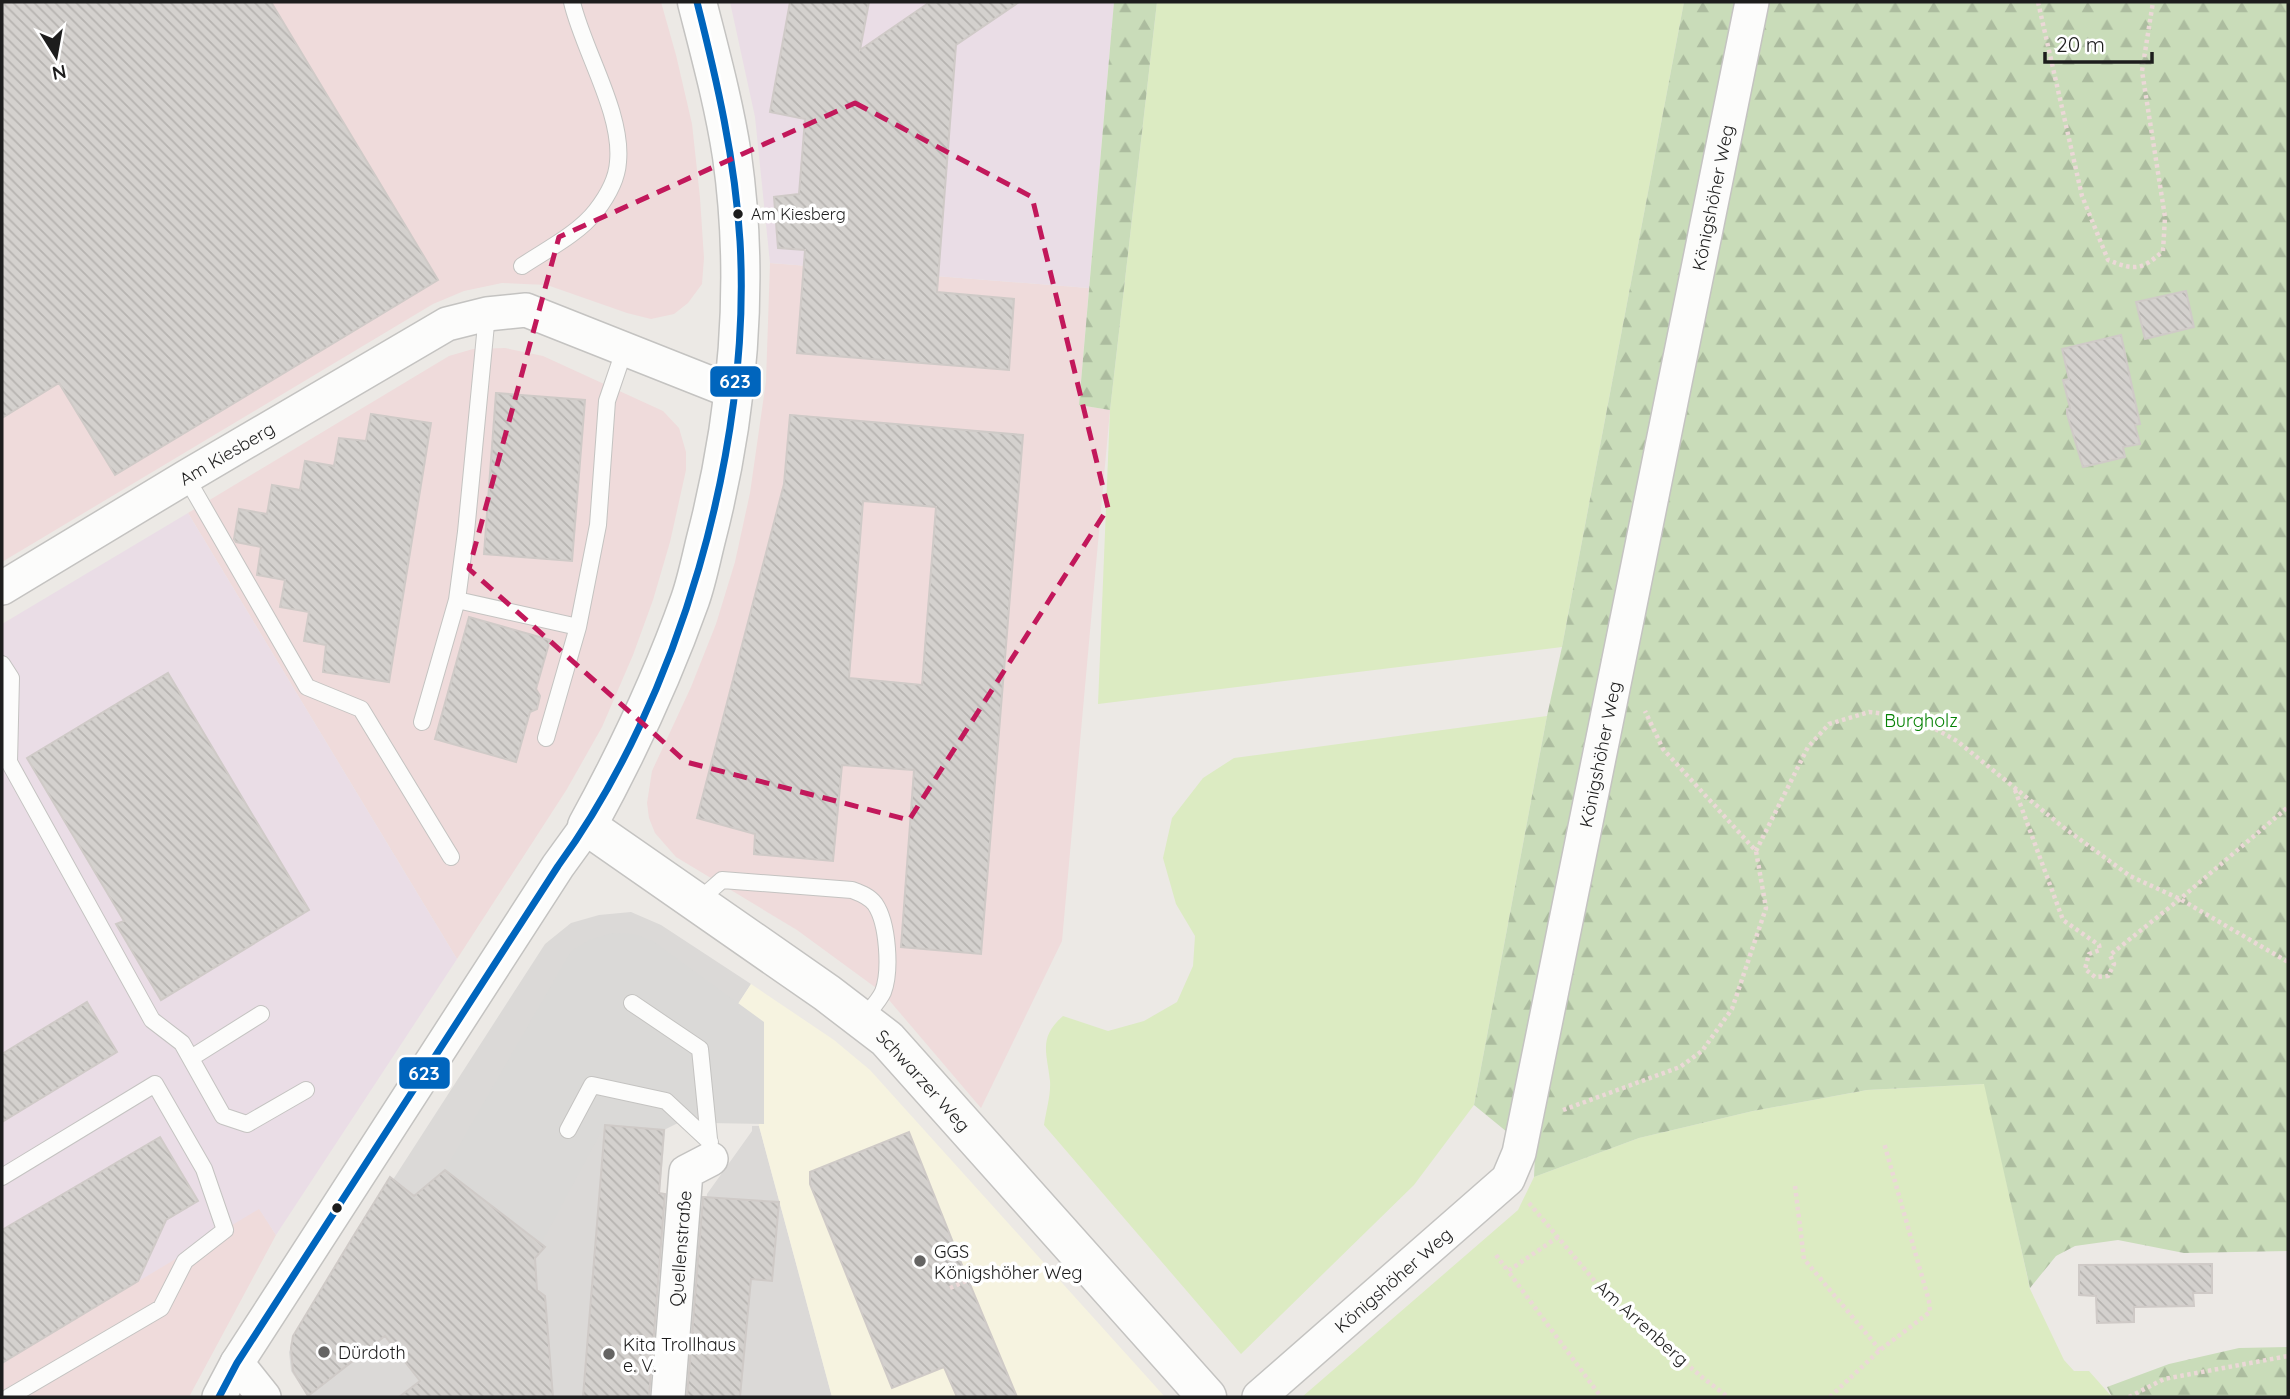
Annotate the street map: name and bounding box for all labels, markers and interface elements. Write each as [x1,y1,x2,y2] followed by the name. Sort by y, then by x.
[21,21,91,91] north arrow
[2045,21,2152,65] scale bar
[2056,31,2105,57] text: 20 m
[50,60,68,86] text: N
[1686,122,1738,273] street label: Königshöher Weg
[751,204,846,224] place label: Am Kiesberg
[731,207,745,221] marker: Am Kiesberg
[709,365,762,398] line badge: 623
[719,369,751,393] text: 623
[175,416,278,490] street label: Am Kiesberg
[1574,679,1626,829] street label: Königshöher Weg
[1884,709,1958,732] park label: Burgholz
[872,1024,976,1136] street label: Schwarzer Weg
[398,1056,451,1090] line badge: 623
[408,1061,440,1085] text: 623
[664,1190,696,1307] street label: Quellenstraße
[330,1201,344,1215] unlabelled marker
[1329,1222,1456,1337] street label: Königshöher Weg
[934,1240,1083,1284] place label: GGS Königshöher Weg
[912,1253,928,1269] marker: GGS Königshöher Weg
[1591,1275,1693,1371] street label: Am Arrenberg
[623,1333,736,1377] place label: Kita Trollhaus e. V.
[338,1341,406,1364] place label: Dürdoth
[316,1344,332,1360] marker: Dürdoth
[601,1346,617,1362] marker: Kita Trollhaus e. V.

